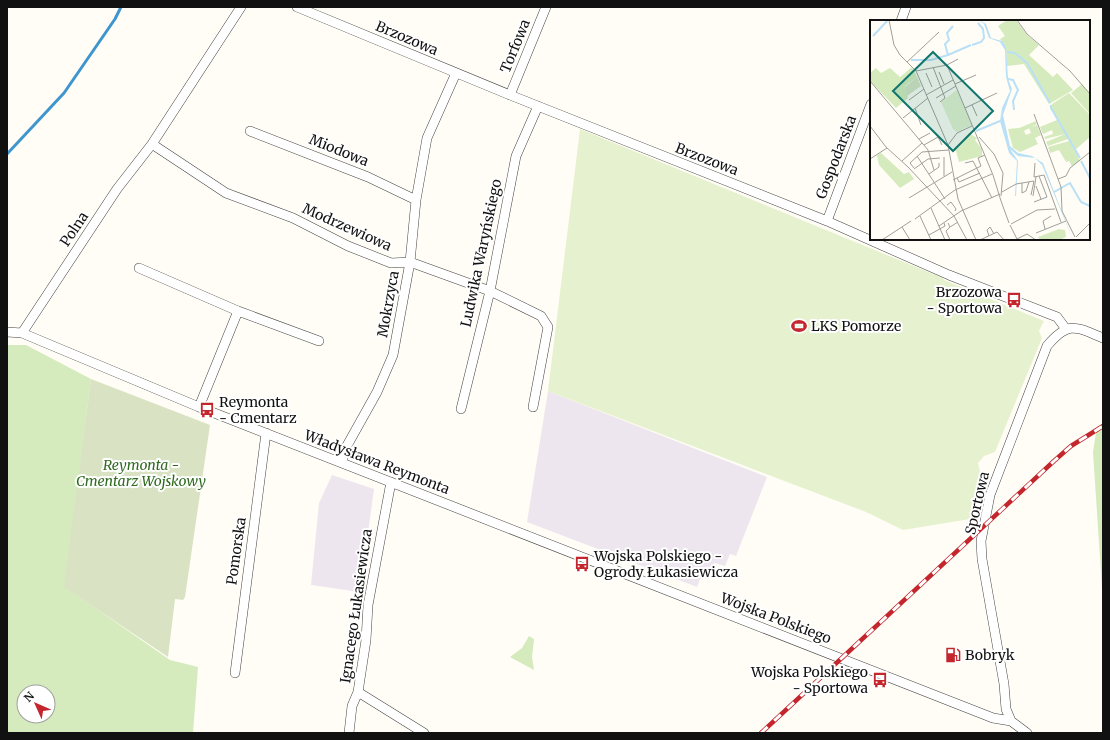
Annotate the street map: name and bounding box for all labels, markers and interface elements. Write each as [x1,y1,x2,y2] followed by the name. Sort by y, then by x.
[496,16,534,75] street label: Torfowa
[373,17,441,59] street label: Brzozowa
[870,20,1090,240] inset map
[812,112,860,201] street label: Gospodarska
[307,130,372,170] street label: Miodowa
[673,139,742,179] street label: Brzozowa
[457,177,505,329] street label: Ludwika Waryńskiego
[300,199,395,255] street label: Modrzewiowa
[56,208,92,250] street label: Polna
[373,269,403,339] street label: Mokrzyca
[926,283,1002,317] place label: Brzozowa - Sportowa
[1005,291,1023,309] bus stop icon: Brzozowa - Sportowa
[790,317,808,335] sports icon: LKS Pomorze
[811,317,901,335] place label: LKS Pomorze
[219,393,297,427] place label: Reymonta - Cmentarz
[198,401,216,419] bus stop icon: Reymonta - Cmentarz
[301,426,453,498] street label: Władysława Reymonta
[76,456,206,490] park label: Reymonta - Cmentarz Wojskowy
[961,469,993,536] street label: Sportowa
[222,516,250,586] street label: Pomorska
[336,527,376,684] street label: Ignacego Łukasiewicza
[593,547,739,581] place label: Wojska Polskiego - Ogrody Łukasiewicza
[573,555,591,573] bus stop icon: Wojska Polskiego - Ogrody Łukasiewicza
[717,588,834,647] street label: Wojska Polskiego
[944,646,962,664] fuel station icon: Bobryk
[965,646,1015,664] place label: Bobryk
[750,663,868,697] place label: Wojska Polskiego - Sportowa
[871,671,889,689] bus stop icon: Wojska Polskiego - Sportowa
[16,684,56,724] north arrow
[21,689,37,705] text: N

